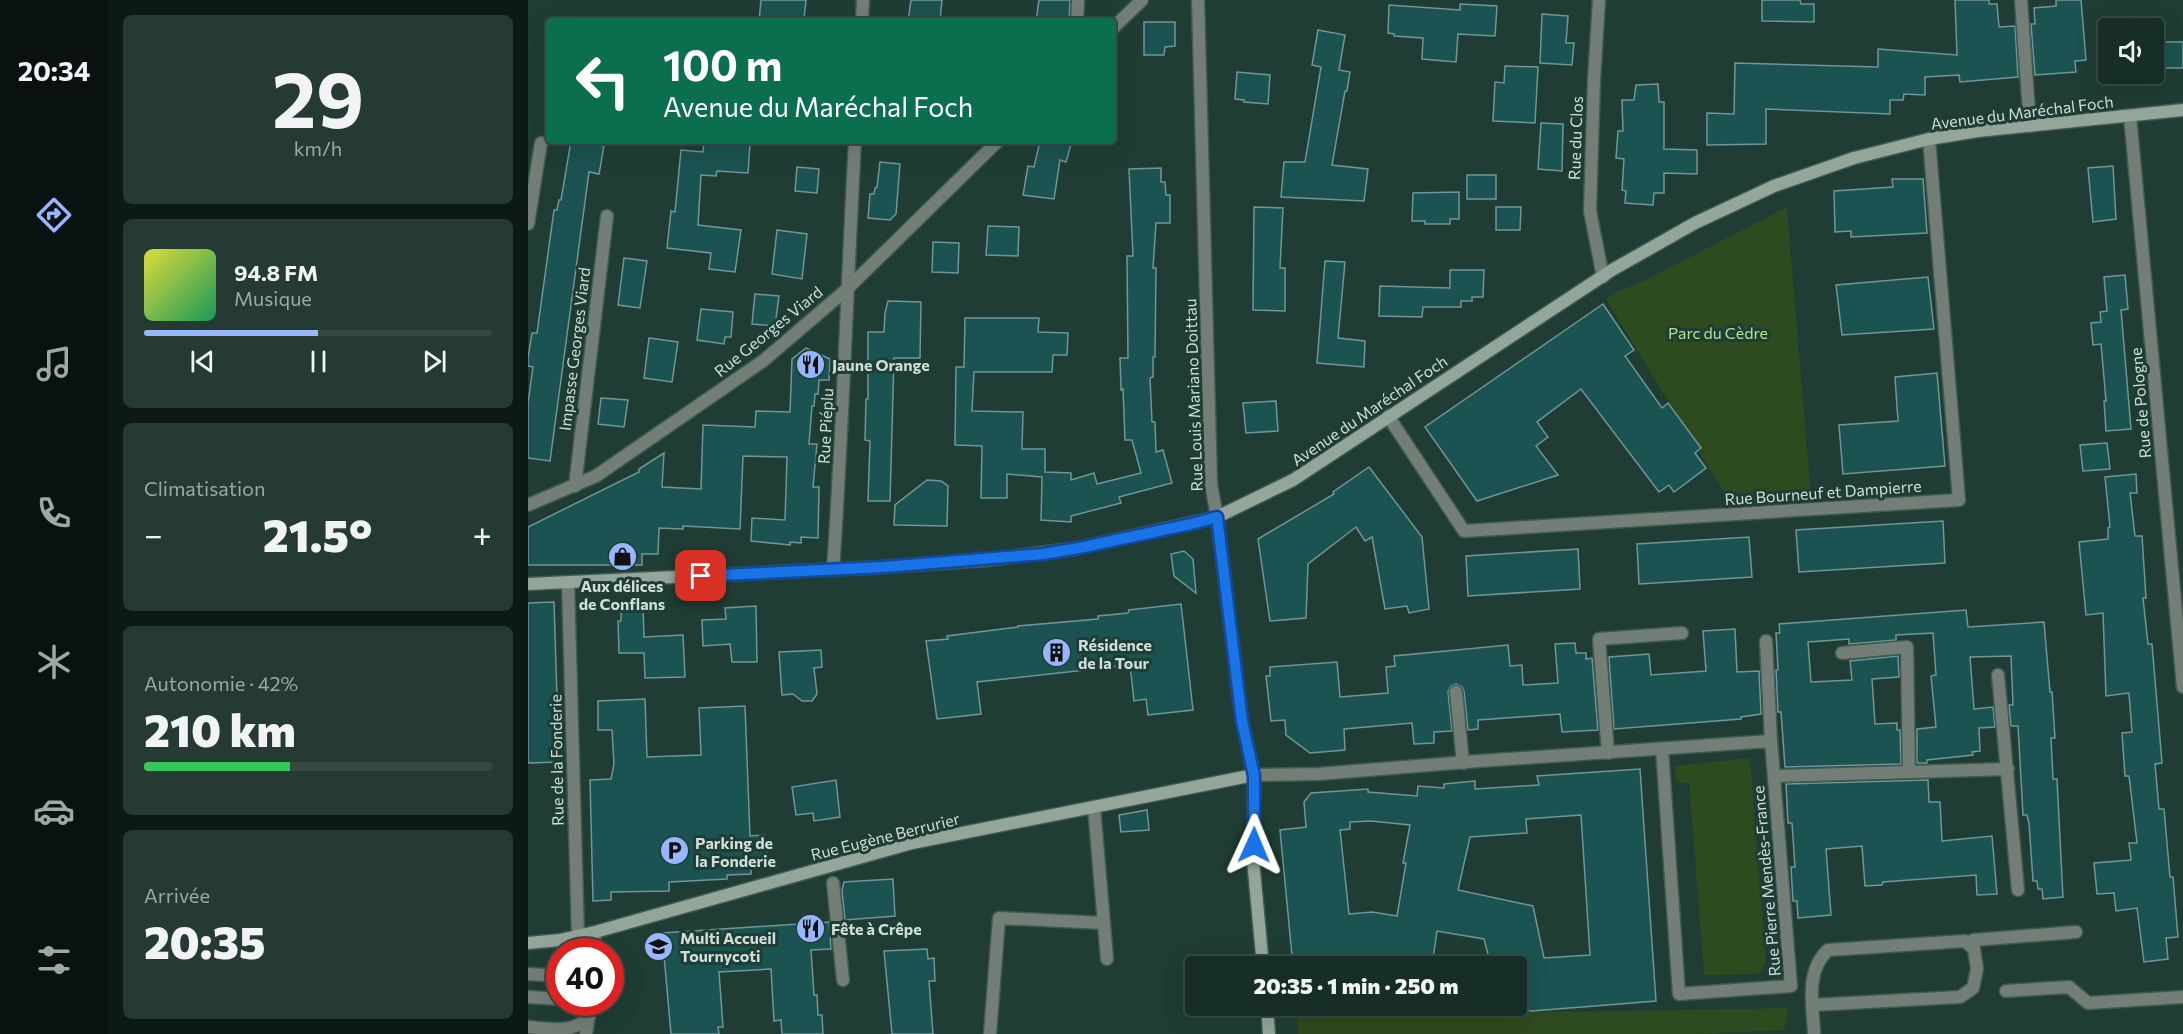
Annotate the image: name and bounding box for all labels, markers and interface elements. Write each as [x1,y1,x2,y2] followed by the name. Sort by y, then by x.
[2098,18,2164,84] map controls
[2098,18,2164,84] button: sound
[663,38,783,90] text: 100 m
[564,42,642,120] icon: left
[272,49,364,144] text: 29
[18,54,90,87] text: 20:34
[663,90,973,123] text: Avenue du Maréchal Foch
[1930,91,2114,133] street label: Avenue du Maréchal Foch
[1564,96,1586,180] street label: Rue du Clos
[294,136,342,160] text: km/h
[33,194,75,236] icon: directions
[234,259,318,286] text: 94.8 FM
[555,266,593,432] street label: Impasse Georges Viard
[710,282,826,380] street label: Rue Georges Viard
[234,286,312,310] text: Musique
[1180,298,1206,492] street label: Rue Louis Mariano Doittau
[1668,323,1768,342] park label: Parc du Cèdre
[33,343,75,385] icon: music
[186,345,219,378] icon: previous
[302,345,335,378] icon: pause
[418,345,451,378] icon: next
[2126,347,2154,459] street label: Rue de Pologne
[795,348,827,380] restaurant icon: Jaune Orange
[1288,351,1450,469] street label: Avenue du Maréchal Foch
[832,355,930,374] place label: Jaune Orange
[814,387,836,465] street label: Rue Piéplu
[144,476,265,500] text: Climatisation
[1724,476,1922,508] street label: Rue Bourneuf et Dampierre
[33,492,75,534] icon: phone
[263,506,373,561] text: 21.5°
[144,513,163,554] text: −
[473,513,492,554] text: +
[606,541,638,573] shop icon: Aux délices de Conflans
[675,550,726,601] pin
[684,559,717,592] icon: arrive
[579,576,665,613] place label: Aux délices de Conflans
[1078,635,1152,672] place label: Résidence de la Tour
[1041,637,1073,669] building icon: Résidence de la Tour
[33,641,75,683] icon: climate
[144,671,298,695] text: Autonomie · 42%
[545,694,567,826] street label: Rue de la Fonderie
[144,701,296,756] text: 210 km
[1748,785,1784,977] street label: Rue Pierre Mendès-France
[33,790,75,832] icon: car
[808,808,962,864] street label: Rue Eugène Berrurier
[1222,813,1286,877] position arrow
[695,833,776,870] place label: Parking de la Fonderie
[658,835,690,867] parking icon: Parking de la Fonderie
[144,883,210,907] text: Arrivée
[794,912,826,944] restaurant icon: Fête à Crêpe
[144,913,265,968] text: 20:35
[831,919,922,938] place label: Fête à Crêpe
[680,928,776,965] place label: Multi Accueil Tournycoti
[643,930,675,962] school or university icon: Multi Accueil Tournycoti
[546,938,624,1016] speed limit sign: 40
[33,939,75,981] icon: filters
[1253,972,1459,999] text: 20:35 · 1 min · 250 m

